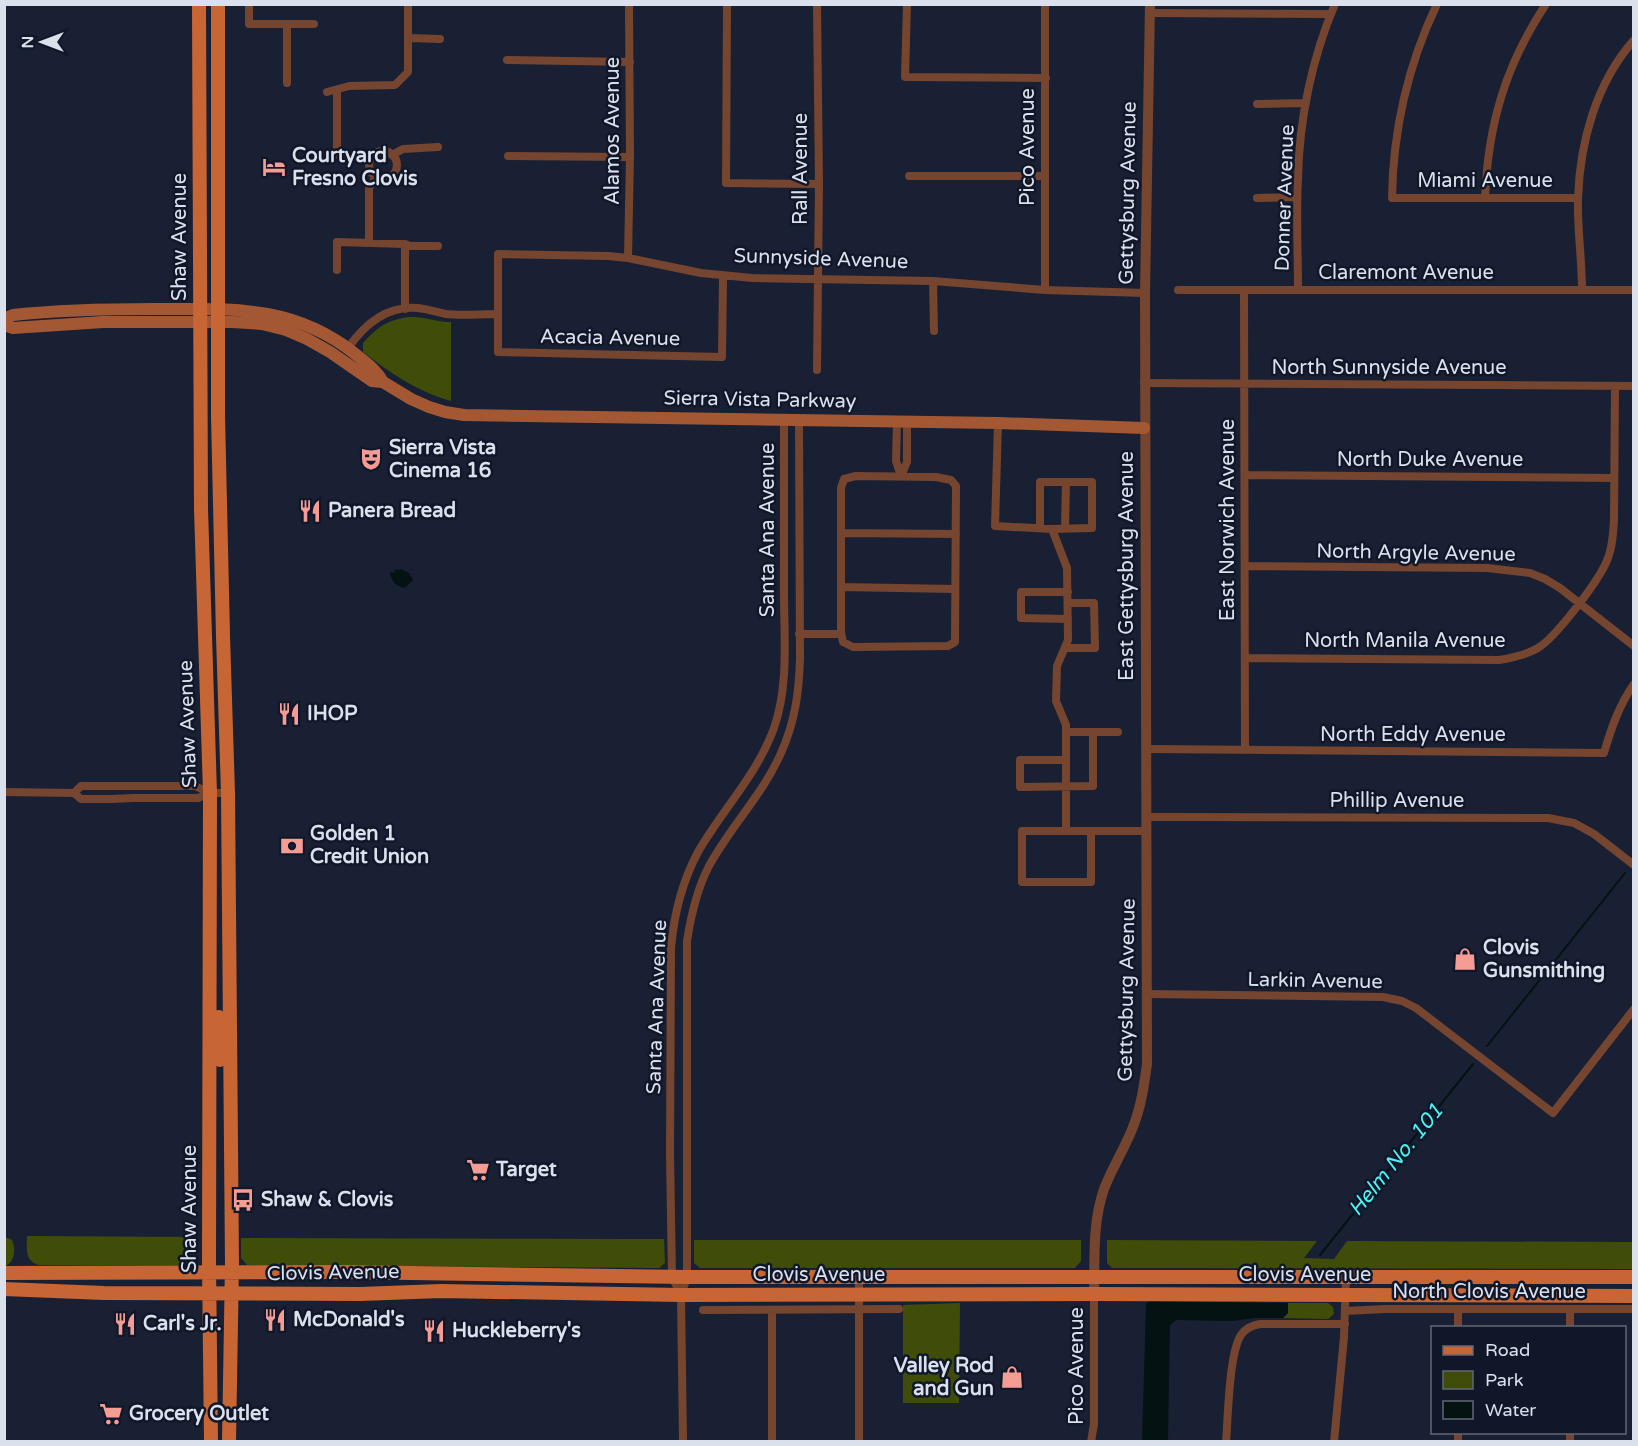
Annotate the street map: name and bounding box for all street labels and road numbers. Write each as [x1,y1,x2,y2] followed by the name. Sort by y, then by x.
[601,57,625,205] street label: Alamos Avenue
[1016,88,1040,206] street label: Pico Avenue
[1114,101,1142,285] street label: Gettysburg Avenue
[789,113,813,225] street label: Rall Avenue
[1270,124,1300,272] street label: Donner Avenue
[1417,169,1553,193] street label: Miami Avenue
[168,173,192,301] street label: Shaw Avenue
[733,244,909,274] street label: Sunnyside Avenue
[1318,261,1494,285] street label: Claremont Avenue
[540,325,680,351] street label: Acacia Avenue
[1271,356,1507,380] street label: North Sunnyside Avenue
[663,386,857,414] street label: Sierra Vista Parkway
[1216,419,1240,621] street label: East Norwich Avenue
[756,443,780,617] street label: Santa Ana Avenue
[1337,448,1523,472] street label: North Duke Avenue
[1115,451,1139,681] street label: East Gettysburg Avenue
[1316,539,1516,567] street label: North Argyle Avenue
[1304,629,1506,653] street label: North Manila Avenue
[174,660,202,788] street label: Shaw Avenue
[1320,723,1506,747] street label: North Eddy Avenue
[1330,789,1464,813] street label: Phillip Avenue
[1113,898,1141,1082] street label: Gettysburg Avenue
[642,919,672,1095] street label: Santa Ana Avenue
[1247,968,1383,994] street label: Larkin Avenue
[178,1145,202,1273] street label: Shaw Avenue
[266,1260,400,1286] street label: Clovis Avenue
[753,1263,885,1287] street label: Clovis Avenue
[1239,1263,1371,1287] street label: Clovis Avenue
[1392,1280,1586,1304] street label: North Clovis Avenue
[1065,1307,1089,1425] street label: Pico Avenue

